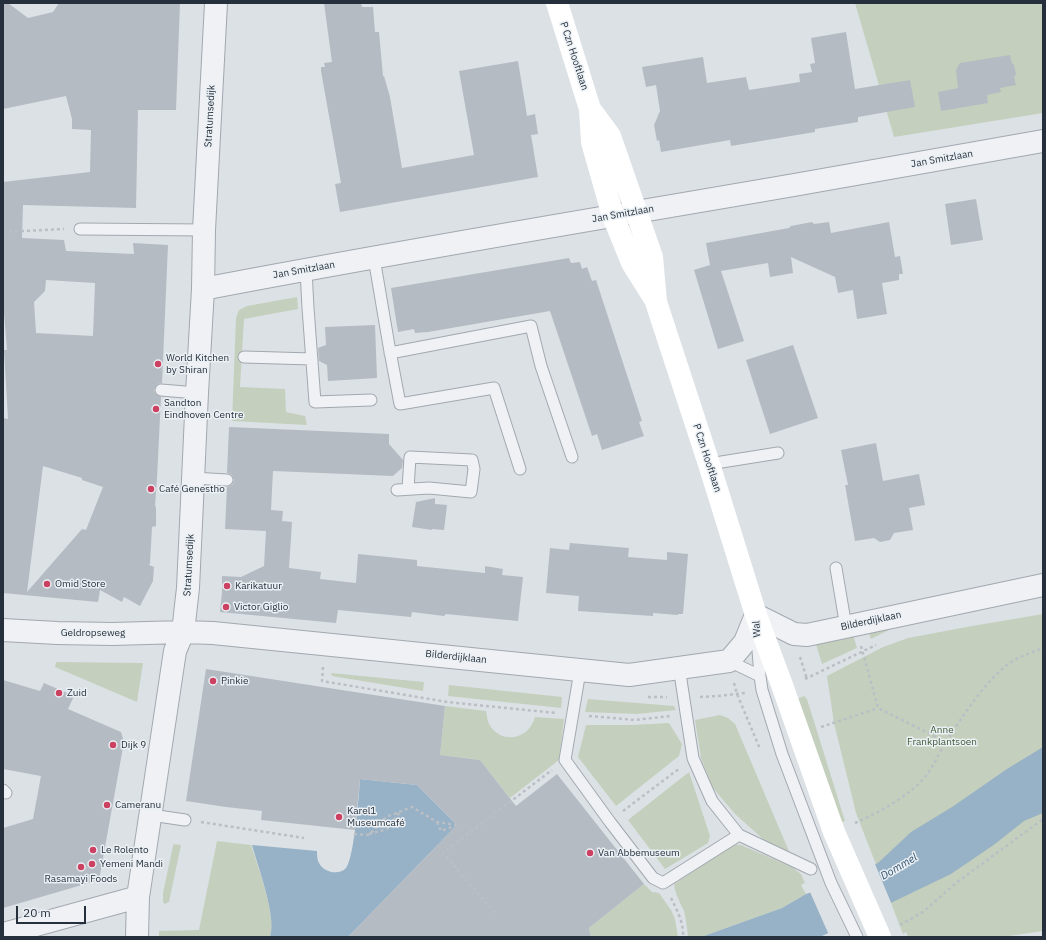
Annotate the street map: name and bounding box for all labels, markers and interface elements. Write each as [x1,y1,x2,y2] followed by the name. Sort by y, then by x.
[557,20,591,92] street label: P Czn Hooftlaan
[202,84,218,148] street label: Stratumsedijk
[910,148,974,170] street label: Jan Smitzlaan
[591,203,655,225] street label: Jan Smitzlaan
[272,259,336,281] street label: Jan Smitzlaan
[166,352,229,376] place label: World Kitchen by Shiran
[153,359,163,369] marker: World Kitchen by Shiran
[164,397,243,420] place label: Sandton Eindhoven Centre
[151,404,161,414] marker: Sandton Eindhoven Centre
[690,422,724,494] street label: P Czn Hooftlaan
[159,483,225,495] place label: Café Genestho
[146,484,156,494] marker: Café Genestho
[181,533,197,597] street label: Stratumsedijk
[55,578,105,590] place label: Omid Store
[42,579,52,589] marker: Omid Store
[235,580,282,592] place label: Karikatuur
[222,581,232,591] marker: Karikatuur
[234,601,288,613] place label: Victor Giglio
[221,602,231,612] marker: Victor Giglio
[840,609,902,633] street label: Bilderdijklaan
[751,620,763,638] street label: Wal
[61,627,125,639] street label: Geldropseweg
[425,648,487,666] street label: Bilderdijklaan
[221,675,248,687] place label: Pinkie
[208,676,218,686] marker: Pinkie
[67,687,87,699] place label: Zuid
[54,688,64,698] marker: Zuid
[907,724,977,748] park label: Anne Frankplantsoen
[121,739,146,751] place label: Dijk 9
[108,740,118,750] marker: Dijk 9
[115,799,161,811] place label: Cameranu
[102,800,112,810] marker: Cameranu
[347,805,405,828] place label: Karel1 Museumcafé
[334,812,344,822] marker: Karel1 Museumcafé
[101,844,149,856] place label: Le Rolento
[88,845,98,855] marker: Le Rolento
[598,847,680,859] place label: Van Abbemuseum
[585,848,595,858] marker: Van Abbemuseum
[878,851,920,883] water label: Dommel
[100,858,163,870] place label: Yemeni Mandi
[87,859,97,869] marker: Yemeni Mandi
[76,862,86,872] marker: Rasamayi Foods
[45,873,117,885] place label: Rasamayi Foods
[18,898,88,924] scale bar
[23,905,51,920] text: 20 m

